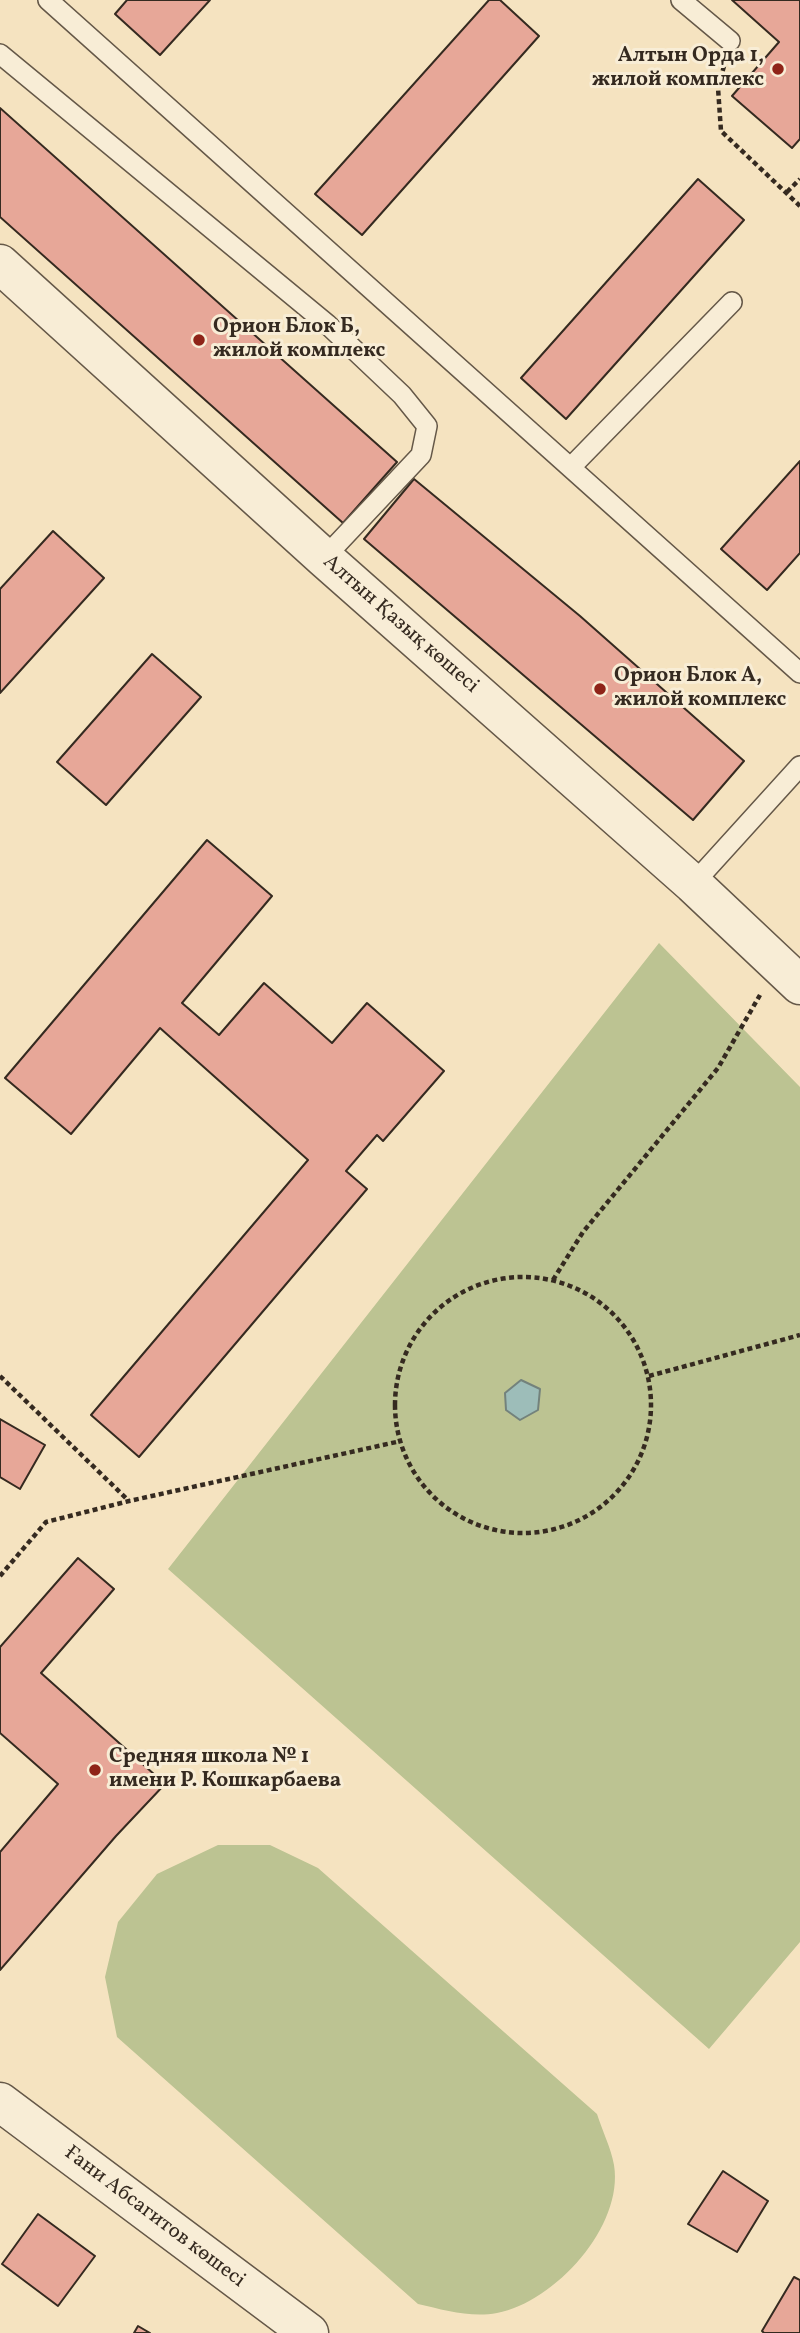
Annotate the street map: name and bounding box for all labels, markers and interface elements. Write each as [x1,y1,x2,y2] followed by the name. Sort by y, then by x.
[592,44,764,94] place label: Алтын Орда 1, жилой комплекс
[770,61,786,77] marker: Алтын Орда 1, жилой комплекс
[213,315,385,365] place label: Орион Блок Б, жилой комплекс
[191,332,207,348] marker: Орион Блок Б, жилой комплекс
[317,550,483,700] street label: Алтын Қазық көшесі
[614,664,786,714] place label: Орион Блок А, жилой комплекс
[592,681,608,697] marker: Орион Блок А, жилой комплекс
[109,1745,341,1795] place label: Средняя школа № 1 имени Р. Кошкарбаева
[87,1762,103,1778] marker: Средняя школа № 1 имени Р. Кошкарбаева
[59,2142,249,2294] street label: Ғани Абсагитов көшесі

